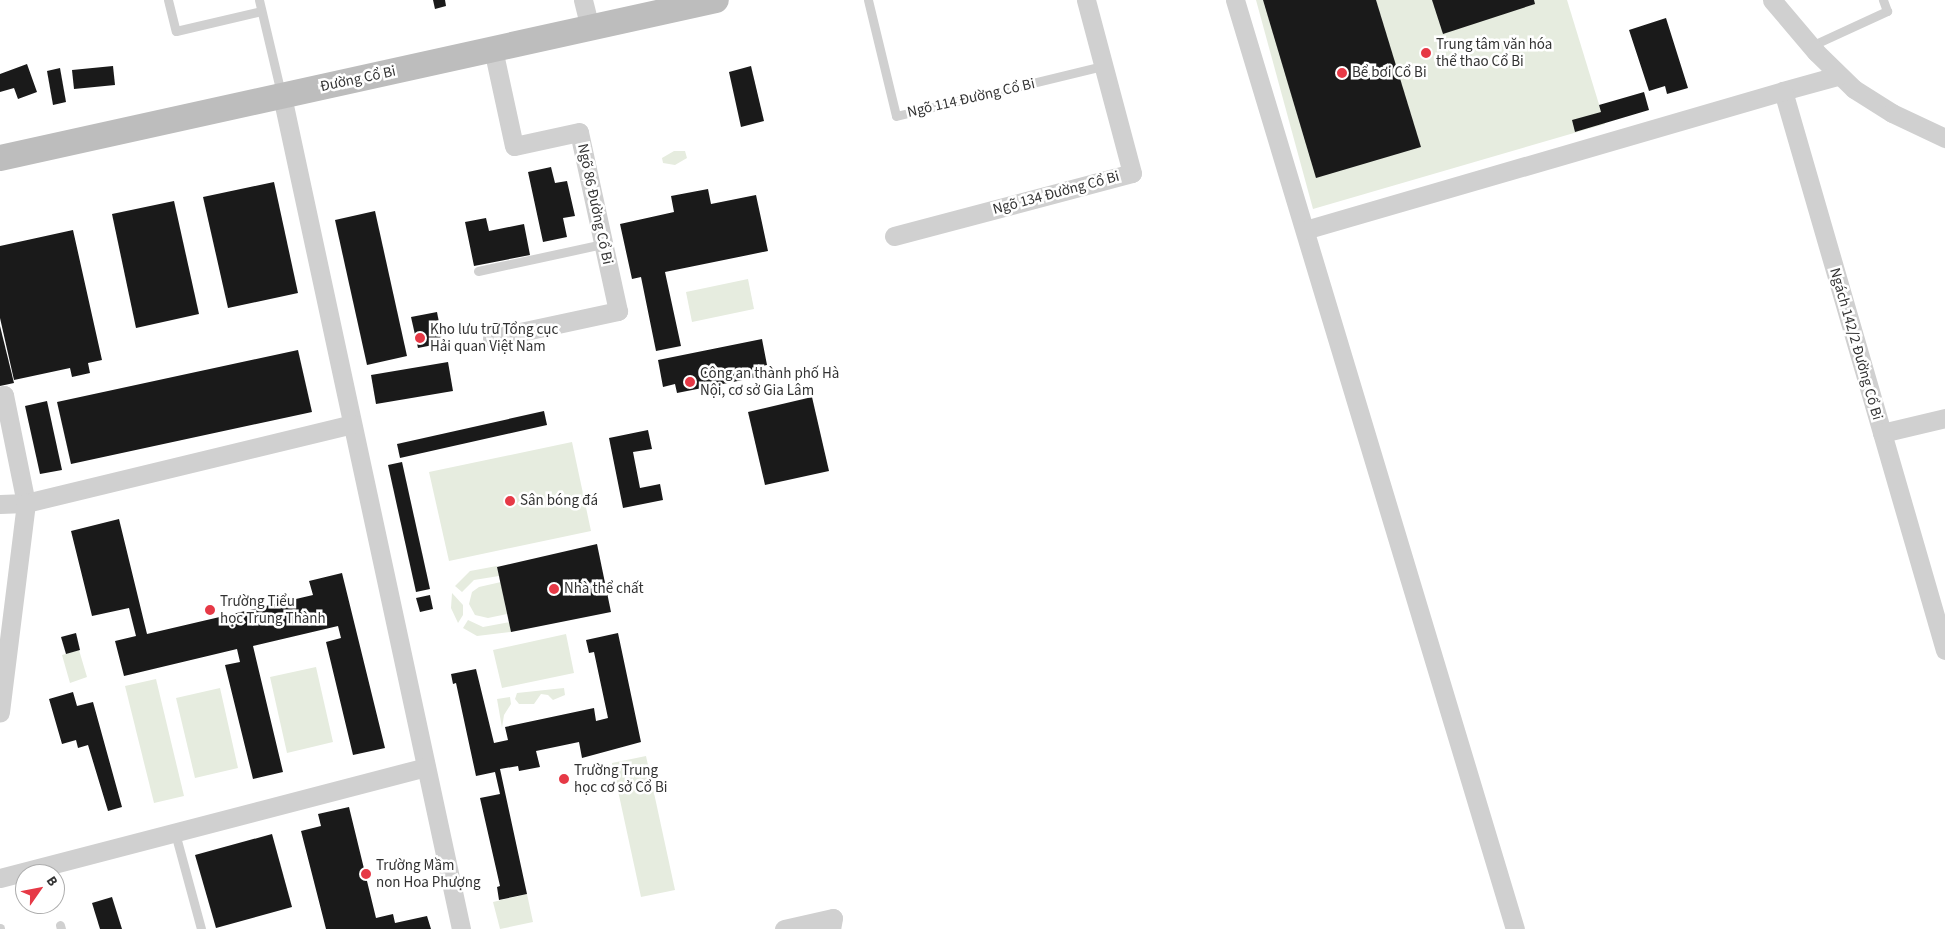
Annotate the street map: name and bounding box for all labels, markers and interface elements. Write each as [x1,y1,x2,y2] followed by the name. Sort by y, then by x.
[1436,35,1552,70] place label: Trung tâm văn hóa thể thao Cổ Bi
[1420,47,1432,59] marker: Trung tâm văn hóa thể thao Cổ Bi
[319,62,397,96] street label: Đường Cổ Bi
[1352,64,1427,82] place label: Bể bơi Cổ Bi
[1336,67,1348,79] marker: Bể bơi Cổ Bi
[905,75,1037,121] street label: Ngõ 114 Đường Cổ Bi
[573,142,617,266] street label: Ngõ 86 Đường Cổ Bi
[991,167,1121,219] street label: Ngõ 134 Đường Cổ Bi
[1826,266,1886,422] street label: Ngách 142/2 Đường Cổ Bi
[430,320,558,355] place label: Kho lưu trữ Tổng cục Hải quan Việt Nam
[414,332,426,344] marker: Kho lưu trữ Tổng cục Hải quan Việt Nam
[700,364,839,399] place label: Công an thành phố Hà Nội, cơ sở Gia Lâm
[684,376,696,388] marker: Công an thành phố Hà Nội, cơ sở Gia Lâm
[520,492,598,510] place label: Sân bóng đá
[504,495,516,507] marker: Sân bóng đá
[564,580,644,598] place label: Nhà thể chất
[548,583,560,595] marker: Nhà thể chất
[220,592,326,627] place label: Trường Tiểu học Trung Thành
[204,604,216,616] marker: Trường Tiểu học Trung Thành
[574,761,667,796] place label: Trường Trung học cơ sở Cổ Bi
[558,773,570,785] marker: Trường Trung học cơ sở Cổ Bi
[376,856,481,891] place label: Trường Mầm non Hoa Phượng
[15,864,65,914] north arrow
[360,868,372,880] marker: Trường Mầm non Hoa Phượng
[41,872,62,890] text: B

